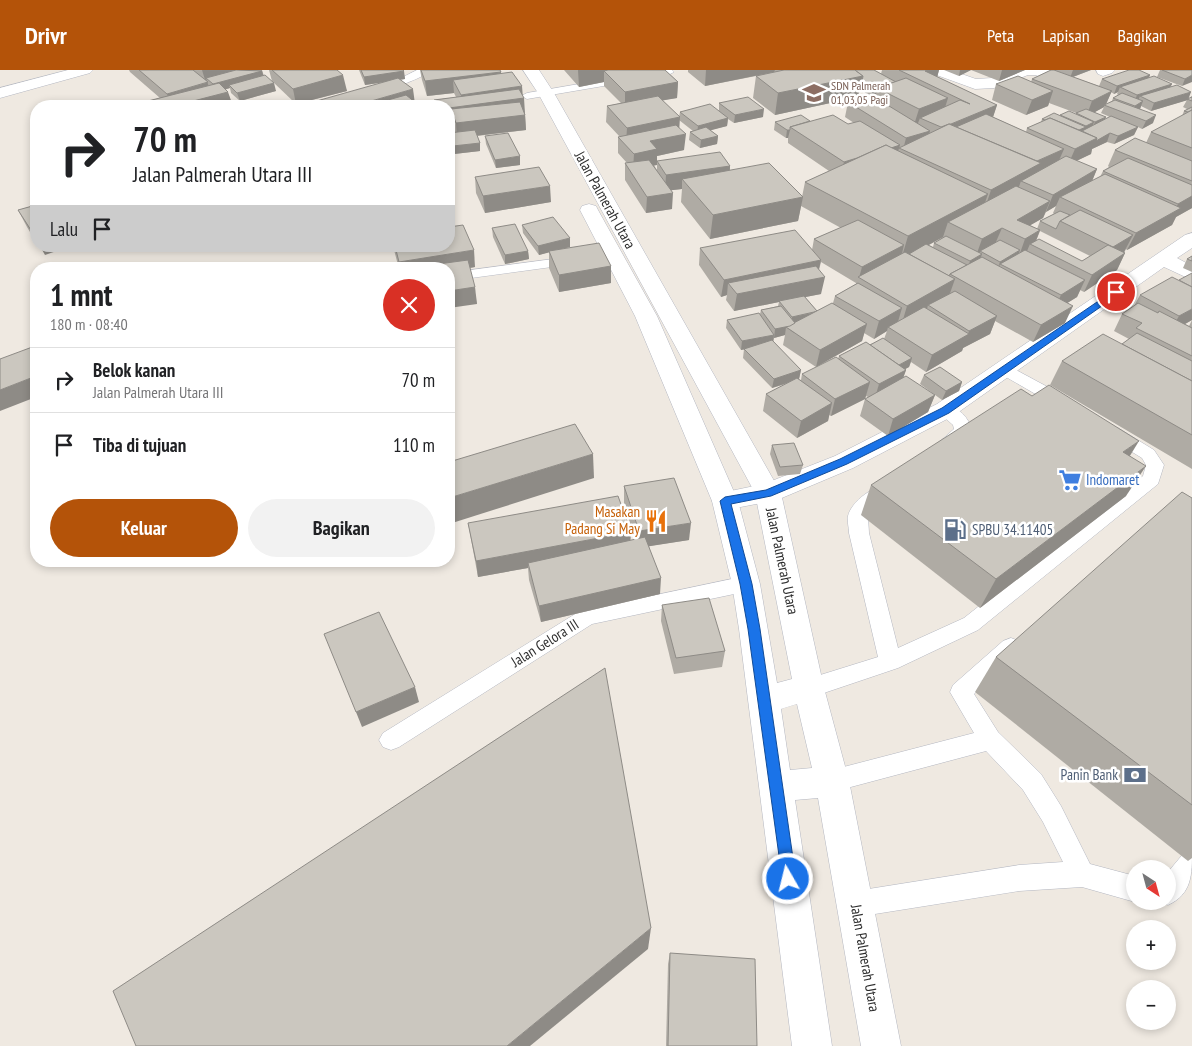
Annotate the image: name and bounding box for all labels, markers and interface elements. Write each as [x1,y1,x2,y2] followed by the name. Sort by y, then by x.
[25,20,67,51] text: Drivr
[987,24,1014,47] text: Peta
[1042,24,1090,47] text: Lapisan
[1118,24,1167,47] text: Bagikan
[831,78,890,107] place label: SDN Palmerah 01,03,05 Pagi
[801,80,827,106] school or university icon: SDN Palmerah 01,03,05 Pagi
[133,116,197,162] text: 70 m
[50,120,115,185] icon: right
[570,147,640,252] street label: Jalan Palmerah Utara
[133,160,312,188] text: Jalan Palmerah Utara III
[88,215,116,243] icon: arrive
[50,217,78,241] text: Lalu
[1095,271,1137,313] pin
[50,275,113,314] text: 1 mnt
[1102,278,1130,306] icon: arrive
[383,279,435,331] button: close
[50,314,128,334] text: 180 m · 08:40
[93,358,175,382] text: Belok kanan
[50,366,78,394] icon: right
[402,368,435,392] text: 70 m
[93,382,223,402] text: Jalan Palmerah Utara III
[50,431,78,459] icon: arrive
[93,433,186,457] text: Tiba di tujuan
[393,433,435,457] text: 110 m
[1057,467,1083,493] supermarket icon: Indomaret
[1086,470,1139,489] place label: Indomaret
[50,499,238,557] button: Keluar
[248,499,435,557] button: Bagikan
[565,502,640,538] place label: Masakan Padang Si May
[762,505,803,616] street label: Jalan Palmerah Utara
[643,508,669,534] restaurant icon: Masakan Padang Si May
[942,517,968,543] fuel station icon: SPBU 34.11405
[972,520,1053,539] place label: SPBU 34.11405
[507,614,582,671] street label: Jalan Gelora III
[1122,762,1148,788] bank icon: Panin Bank
[1061,765,1118,784] place label: Panin Bank
[761,852,813,904] position arrow
[1126,860,1176,910] north arrow
[1126,860,1176,1030] map controls
[847,902,884,1013] street label: Jalan Palmerah Utara
[1126,920,1176,970] button: +
[1126,980,1176,1030] button: −

